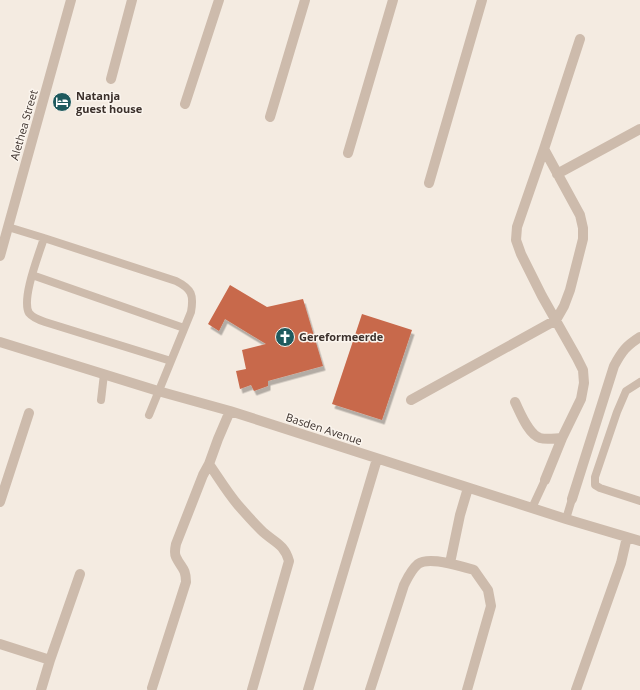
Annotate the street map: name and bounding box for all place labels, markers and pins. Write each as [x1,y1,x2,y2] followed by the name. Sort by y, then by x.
[76,88,143,116] place label: Natanja guest house
[51,91,73,113] hotel icon: Natanja guest house
[274,326,296,348] church icon: Gereformeerde
[299,329,384,344] place label: Gereformeerde

